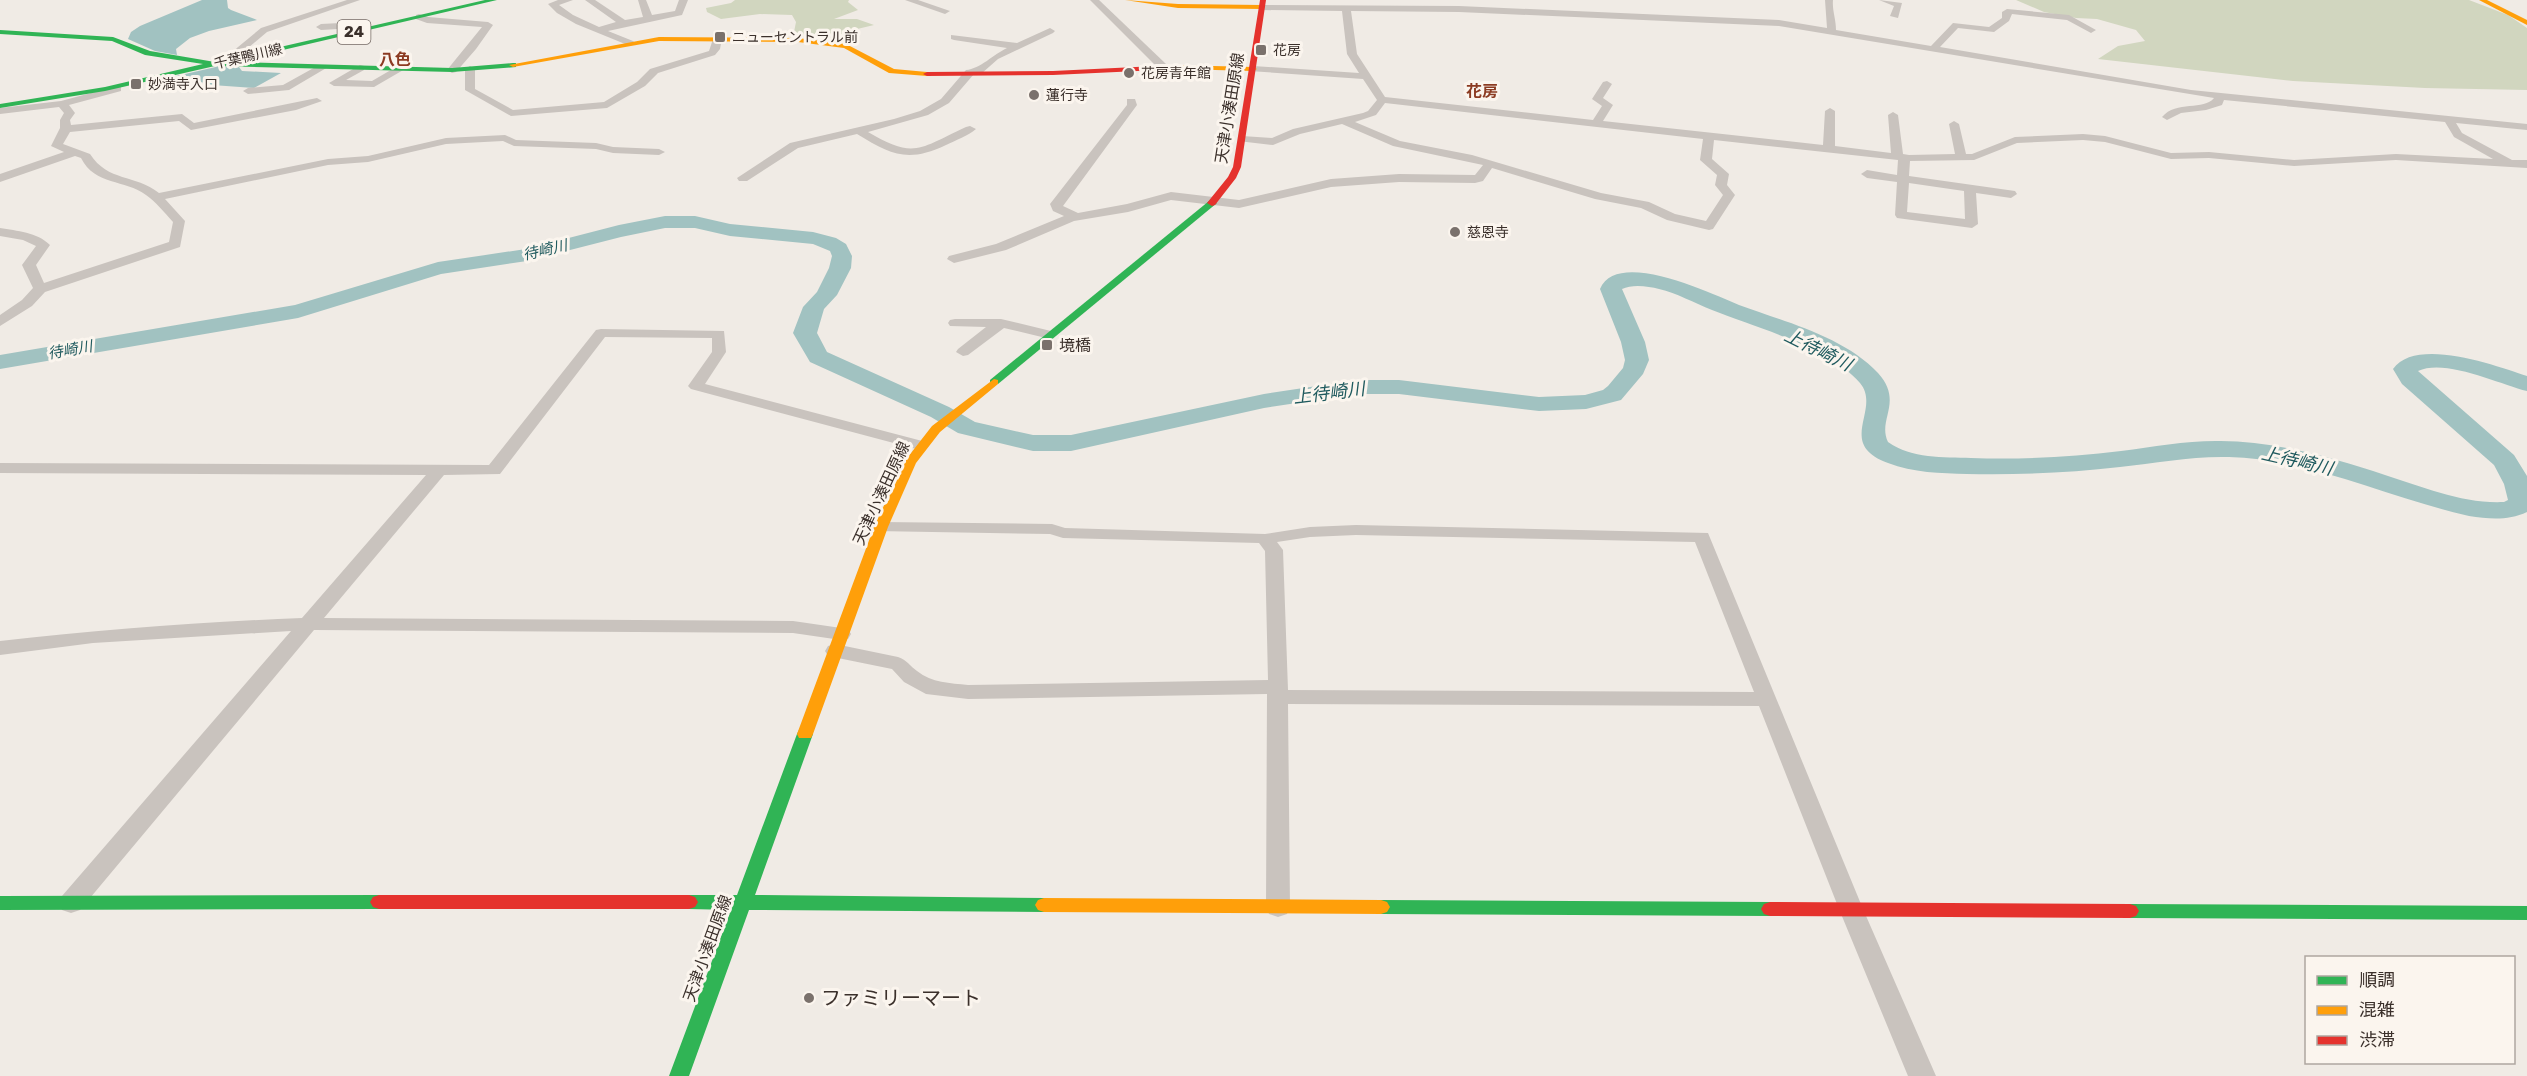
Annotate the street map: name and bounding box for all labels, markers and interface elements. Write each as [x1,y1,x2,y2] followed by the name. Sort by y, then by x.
[338,20,370,44] road number: 24
[732,29,858,46] place label: ニューセントラル前
[713,30,727,44] marker: ニューセントラル前
[212,40,284,73] street label: 千葉鴨川線
[1273,42,1301,59] place label: 花房
[1254,43,1268,57] marker: 花房
[379,50,411,69] district label: 八色
[1211,51,1248,165] street label: 天津小湊田原線
[1141,65,1211,82] place label: 花房青年館
[1122,66,1136,80] marker: 花房青年館
[148,76,218,93] place label: 妙満寺入口
[129,77,143,91] marker: 妙満寺入口
[1466,82,1498,101] district label: 花房
[1046,87,1088,104] place label: 蓮行寺
[1027,88,1041,102] marker: 蓮行寺
[1467,224,1509,241] place label: 慈恩寺
[1448,225,1462,239] marker: 慈恩寺
[521,236,571,264] water label: 待崎川
[1781,324,1857,377] water label: 上待崎川
[1059,336,1091,355] place label: 境橋
[46,337,96,363] water label: 待崎川
[1040,338,1054,352] marker: 境橋
[1292,377,1368,408] water label: 上待崎川
[849,438,914,548] street label: 天津小湊田原線
[2259,442,2337,480] water label: 上待崎川
[679,892,736,1004] street label: 天津小湊田原線
[2305,956,2515,1064] legend
[2359,969,2395,991] text: 順調
[821,986,981,1010] place label: ファミリーマート
[802,991,816,1005] marker: ファミリーマート
[2359,999,2395,1021] text: 混雑
[2359,1029,2395,1051] text: 渋滞

